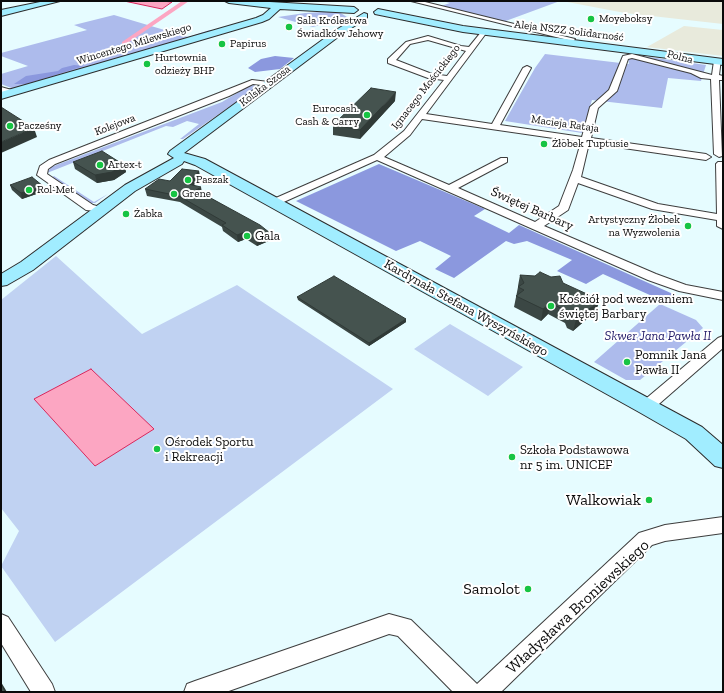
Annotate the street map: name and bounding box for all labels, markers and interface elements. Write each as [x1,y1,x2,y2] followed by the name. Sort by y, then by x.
[599,12,652,26] place label: Moyeboksy
[297,14,383,40] place label: Sala Królestwa Świadków Jehowy
[586,14,596,24] marker: Moyeboksy
[513,18,625,44] street label: Aleja NSZZ Solidarność
[75,20,193,68] street label: Wincentego Milewskiego
[284,22,294,32] marker: Sala Królestwa Świadków Jehowy
[230,37,266,51] place label: Papirus
[217,39,227,49] marker: Papirus
[389,42,463,132] street label: Ignacego Mościckiego
[666,47,694,67] street label: Polna
[155,51,214,77] place label: Hurtownia odzieży BHP
[142,59,152,69] marker: Hurtownia odzieży BHP
[237,63,293,109] street label: Kolska Szosa
[295,102,359,128] place label: Eurocash. Cash & Carry
[362,110,372,120] marker: Eurocash. Cash & Carry
[93,111,137,139] street label: Kolejowa
[530,113,600,135] street label: Macieja Rataja
[18,119,61,133] place label: Pacześny
[5,121,15,131] marker: Pacześny
[552,137,629,151] place label: Żłobek Tuptusie
[539,139,549,149] marker: Żłobek Tuptusie
[108,158,142,172] place label: Artex-t
[95,160,105,170] marker: Artex-t
[196,173,229,187] place label: Paszak
[183,175,193,185] marker: Paszak
[37,183,74,197] place label: Rol-Met
[488,184,576,234] street label: Świętej Barbary
[24,185,34,195] marker: Rol-Met
[182,187,211,201] place label: Grene
[169,189,179,199] marker: Grene
[134,207,163,221] place label: Żabka
[121,209,131,219] marker: Żabka
[588,213,680,239] place label: Artystyczny Żłobek na Wyzwolenia
[683,221,693,231] marker: Artystyczny Żłobek na Wyzwolenia
[255,228,280,244] place label: Gala
[242,231,252,241] marker: Gala
[381,256,551,360] street label: Kardynała Stefana Wyszyńskiego
[559,291,693,322] place label: Kościół pod wezwaniem świętej Barbary
[546,301,556,311] marker: Kościół pod wezwaniem świętej Barbary
[605,328,711,344] park label: Skwer Jana Pawła II
[635,347,706,378] place label: Pomnik Jana Pawła II
[622,357,632,367] marker: Pomnik Jana Pawła II
[165,434,254,465] place label: Ośrodek Sportu i Rekreacji
[520,442,629,473] place label: Szkoła Podstawowa nr 5 im. UNICEF
[152,444,162,454] marker: Ośrodek Sportu i Rekreacji
[507,452,517,462] marker: Szkoła Podstawowa nr 5 im. UNICEF
[566,490,641,510] place label: Walkowiak
[644,495,654,505] marker: Walkowiak
[503,536,653,678] street label: Władysława Broniewskiego
[463,579,520,599] place label: Samolot
[523,584,533,594] marker: Samolot

